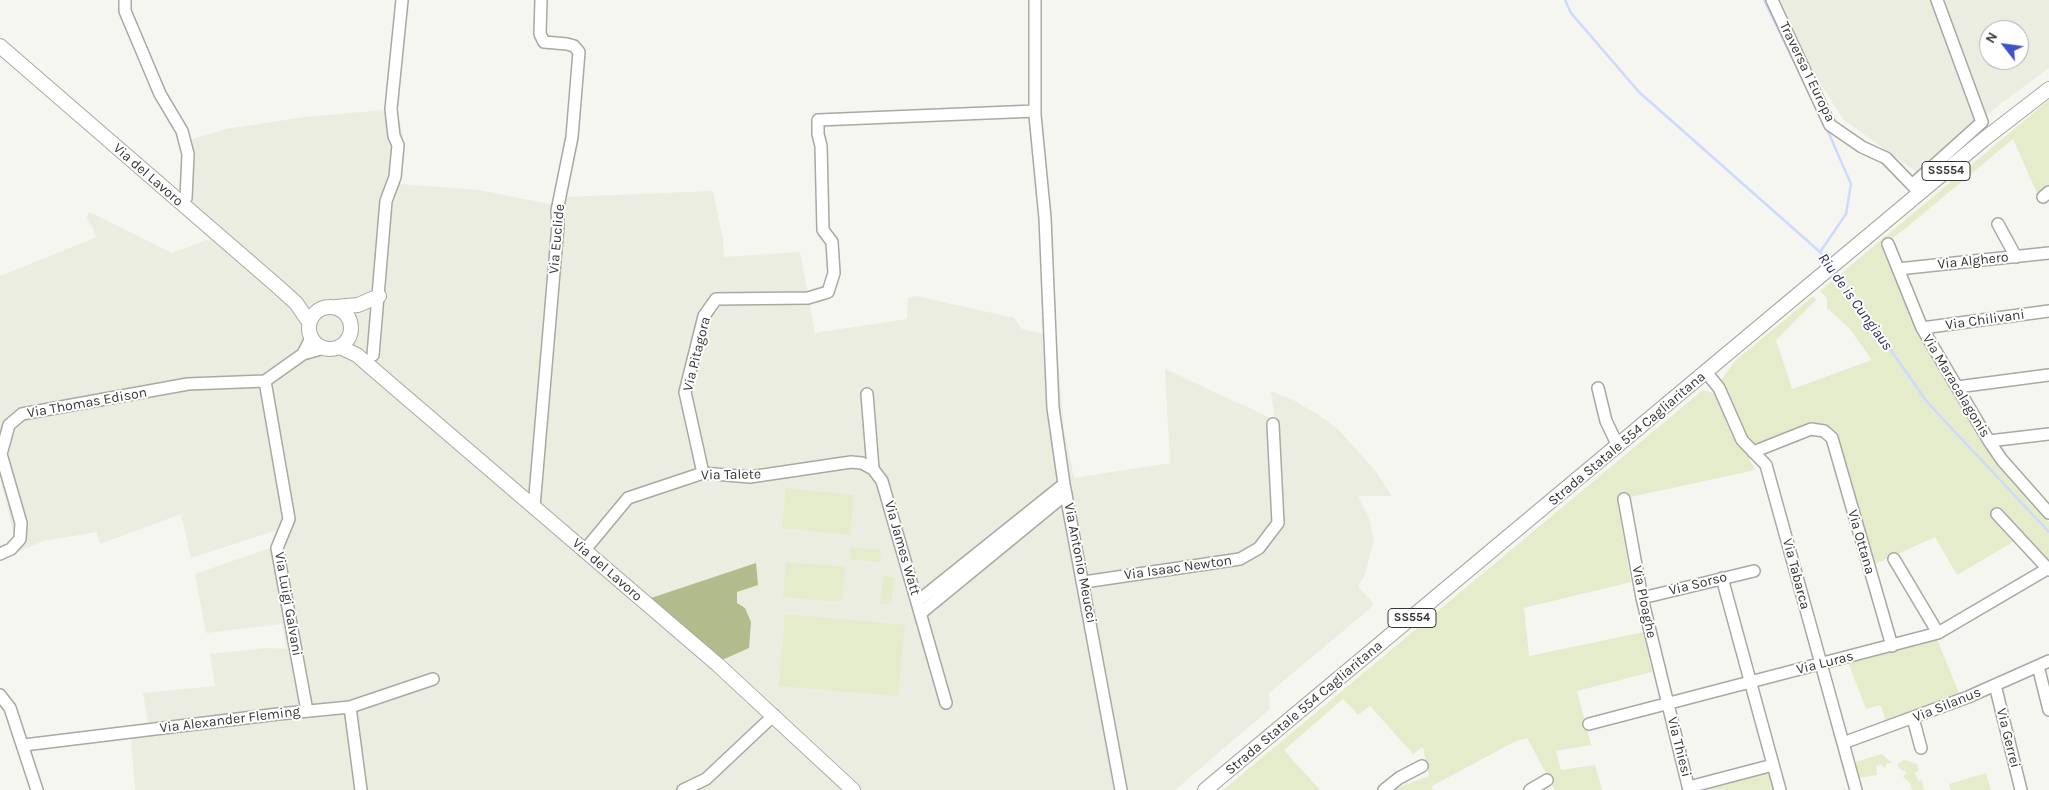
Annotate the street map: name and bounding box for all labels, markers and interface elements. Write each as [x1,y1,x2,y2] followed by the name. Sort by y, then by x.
[1775,19,1839,125] street label: Traversa 1 Europa
[1979,20,2029,70] north arrow
[1982,29,2001,46] text: N
[109,140,187,210] street label: Via del Lavoro
[1922,162,1970,180] road number: SS554
[546,203,568,275] street label: Via Euclide
[1937,249,2009,273] street label: Via Alghero
[1814,250,1896,354] water label: Riu de is Cungiaus
[1944,306,2026,334] street label: Via Chilivani
[680,315,714,393] street label: Via Pitagora
[1919,331,1993,441] street label: Via Maracalagonis
[1545,368,1709,510] street label: Strada Statale 554 Cagliaritana
[26,384,148,422] street label: Via Thomas Edison
[701,466,761,484] street label: Via Talete
[880,499,924,597] street label: Via James Watt
[1060,501,1100,625] street label: Via Antonio Meucci
[1844,508,1878,576] street label: Via Ottana
[568,535,646,605] street label: Via del Lavoro
[1778,537,1814,611] street label: Via Tabarca
[271,551,305,657] street label: Via Luigi Galvani
[1123,552,1233,584] street label: Via Isaac Newton
[1628,564,1660,640] street label: Via Ploaghe
[1667,569,1729,599] street label: Via Sorso
[1388,608,1436,628] road number: SS554
[1222,637,1386,779] street label: Strada Statale 554 Cagliaritana
[1795,648,1855,678] street label: Via Luras
[1911,684,1983,726] street label: Via Silanus
[159,703,301,737] street label: Via Alexander Fleming
[1992,706,2024,770] street label: Via Gerrei
[1663,715,1695,779] street label: Via Thiesi

